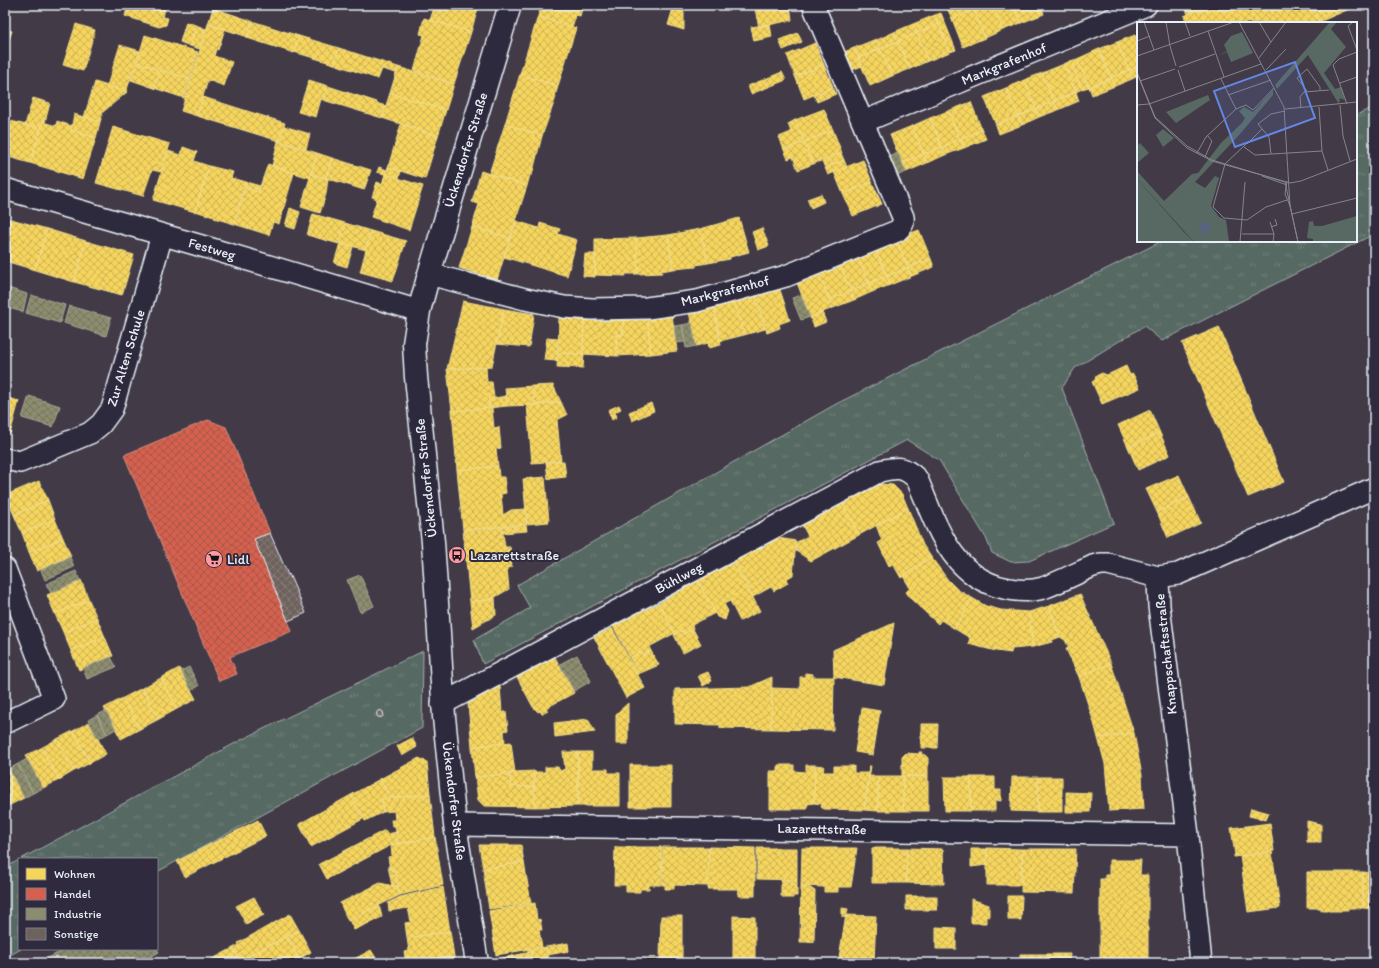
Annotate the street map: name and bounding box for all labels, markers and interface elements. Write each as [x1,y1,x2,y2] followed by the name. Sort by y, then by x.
[1137,22,1357,242] inset map
[959,39,1050,89] street label: Markgrafenhof
[440,90,492,210] street label: Ückendorfer Straße
[186,234,238,264] street label: Festweg
[679,272,772,310] street label: Markgrafenhof
[103,307,149,409] street label: Zur Alten Schule
[411,417,441,538] street label: Ückendorfer Straße
[447,545,467,565] bus stop icon: Lazarettstraße
[470,547,559,564] place label: Lazarettstraße
[204,549,224,569] supermarket icon: Lidl
[227,551,249,568] place label: Lidl
[652,558,707,598] street label: Bühlweg
[1151,592,1181,715] street label: Knappschaftsstraße
[438,741,470,862] street label: Ückendorfer Straße
[777,820,867,838] street label: Lazarettstraße
[18,858,158,950] legend
[54,867,96,881] text: Wohnen
[54,887,91,901] text: Handel
[54,907,102,921] text: Industrie
[54,927,99,941] text: Sonstige

